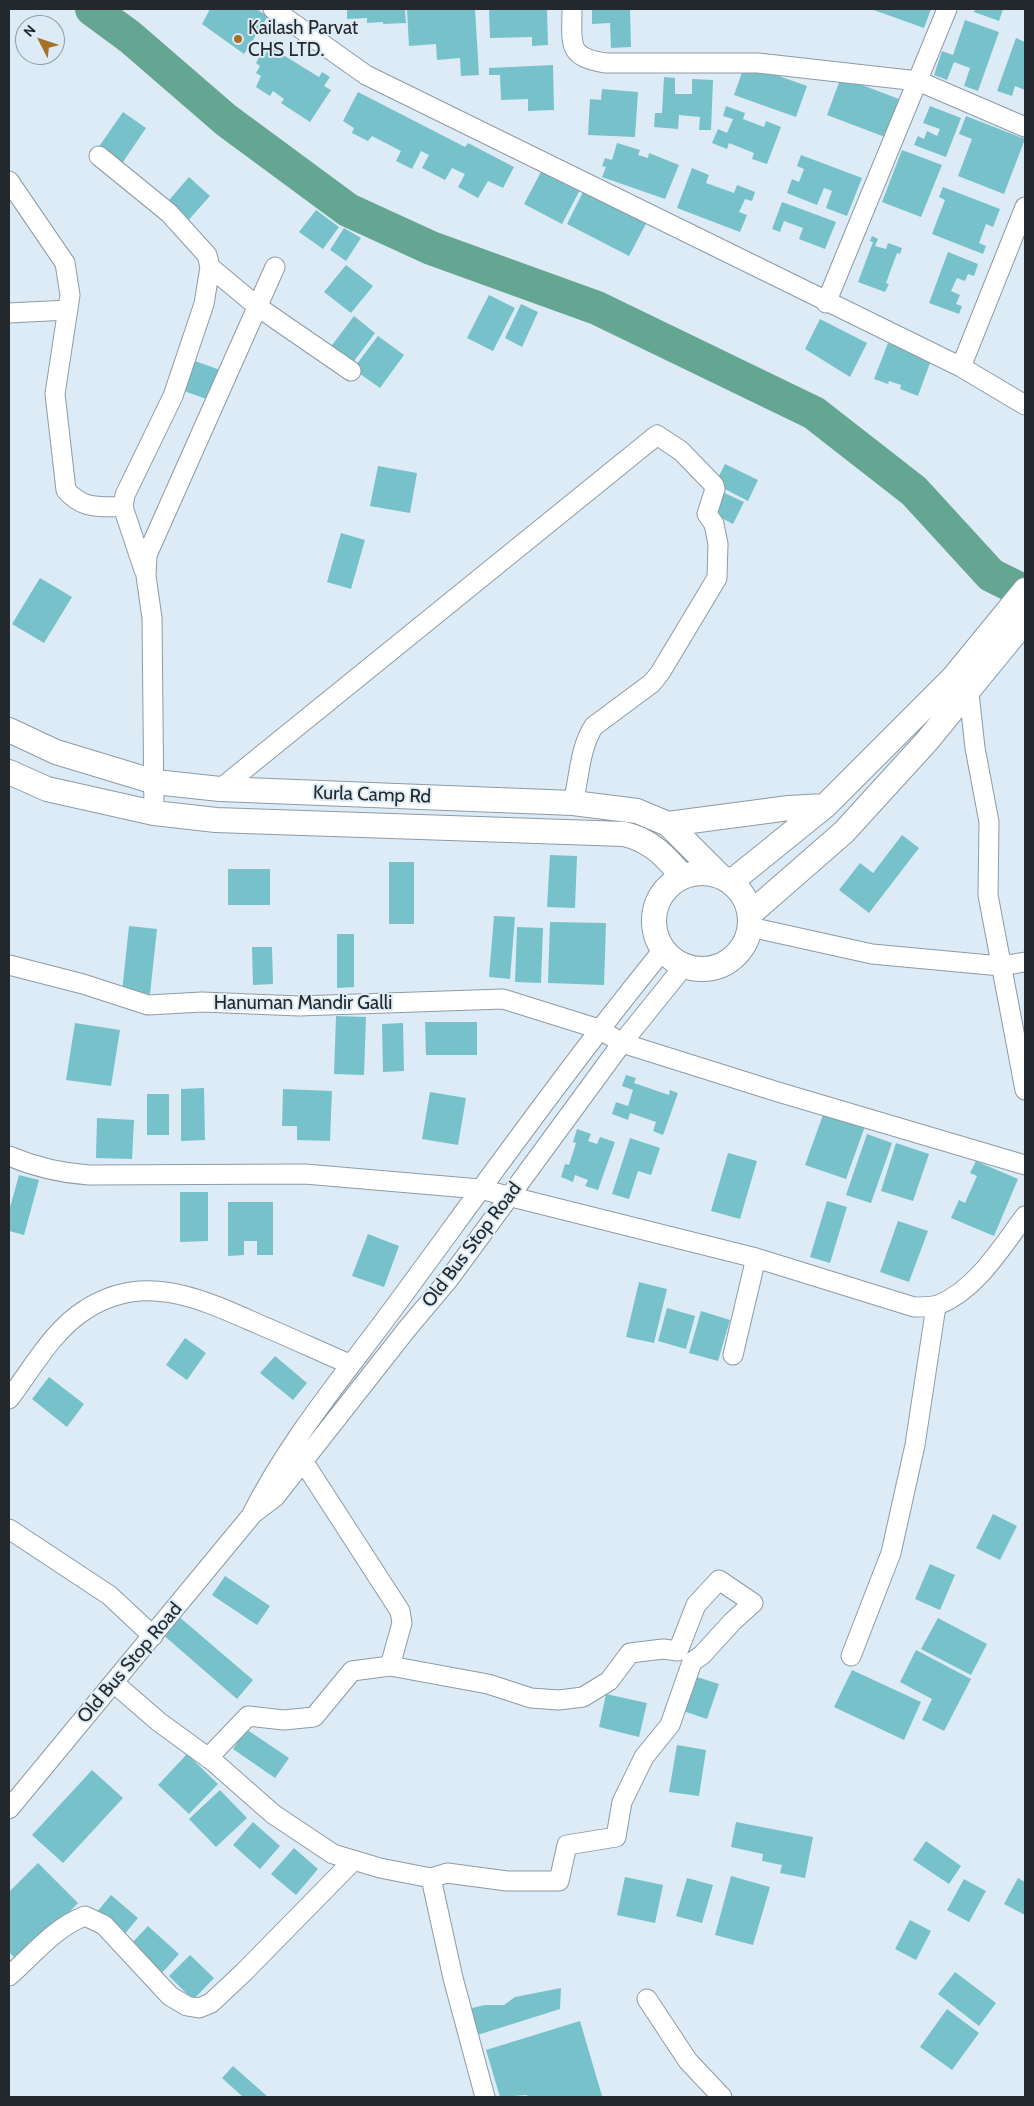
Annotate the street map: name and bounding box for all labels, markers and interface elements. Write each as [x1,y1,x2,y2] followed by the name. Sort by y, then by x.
[15,15,65,65] north arrow
[248,17,358,61] place label: Kailash Parvat CHS LTD.
[19,21,39,40] text: N
[232,33,244,45] marker: Kailash Parvat CHS LTD.
[313,782,431,808] street label: Kurla Camp Rd
[214,992,392,1014] street label: Hanuman Mandir Galli
[418,1178,526,1312] street label: Old Bus Stop Road
[73,1598,187,1728] street label: Old Bus Stop Road

